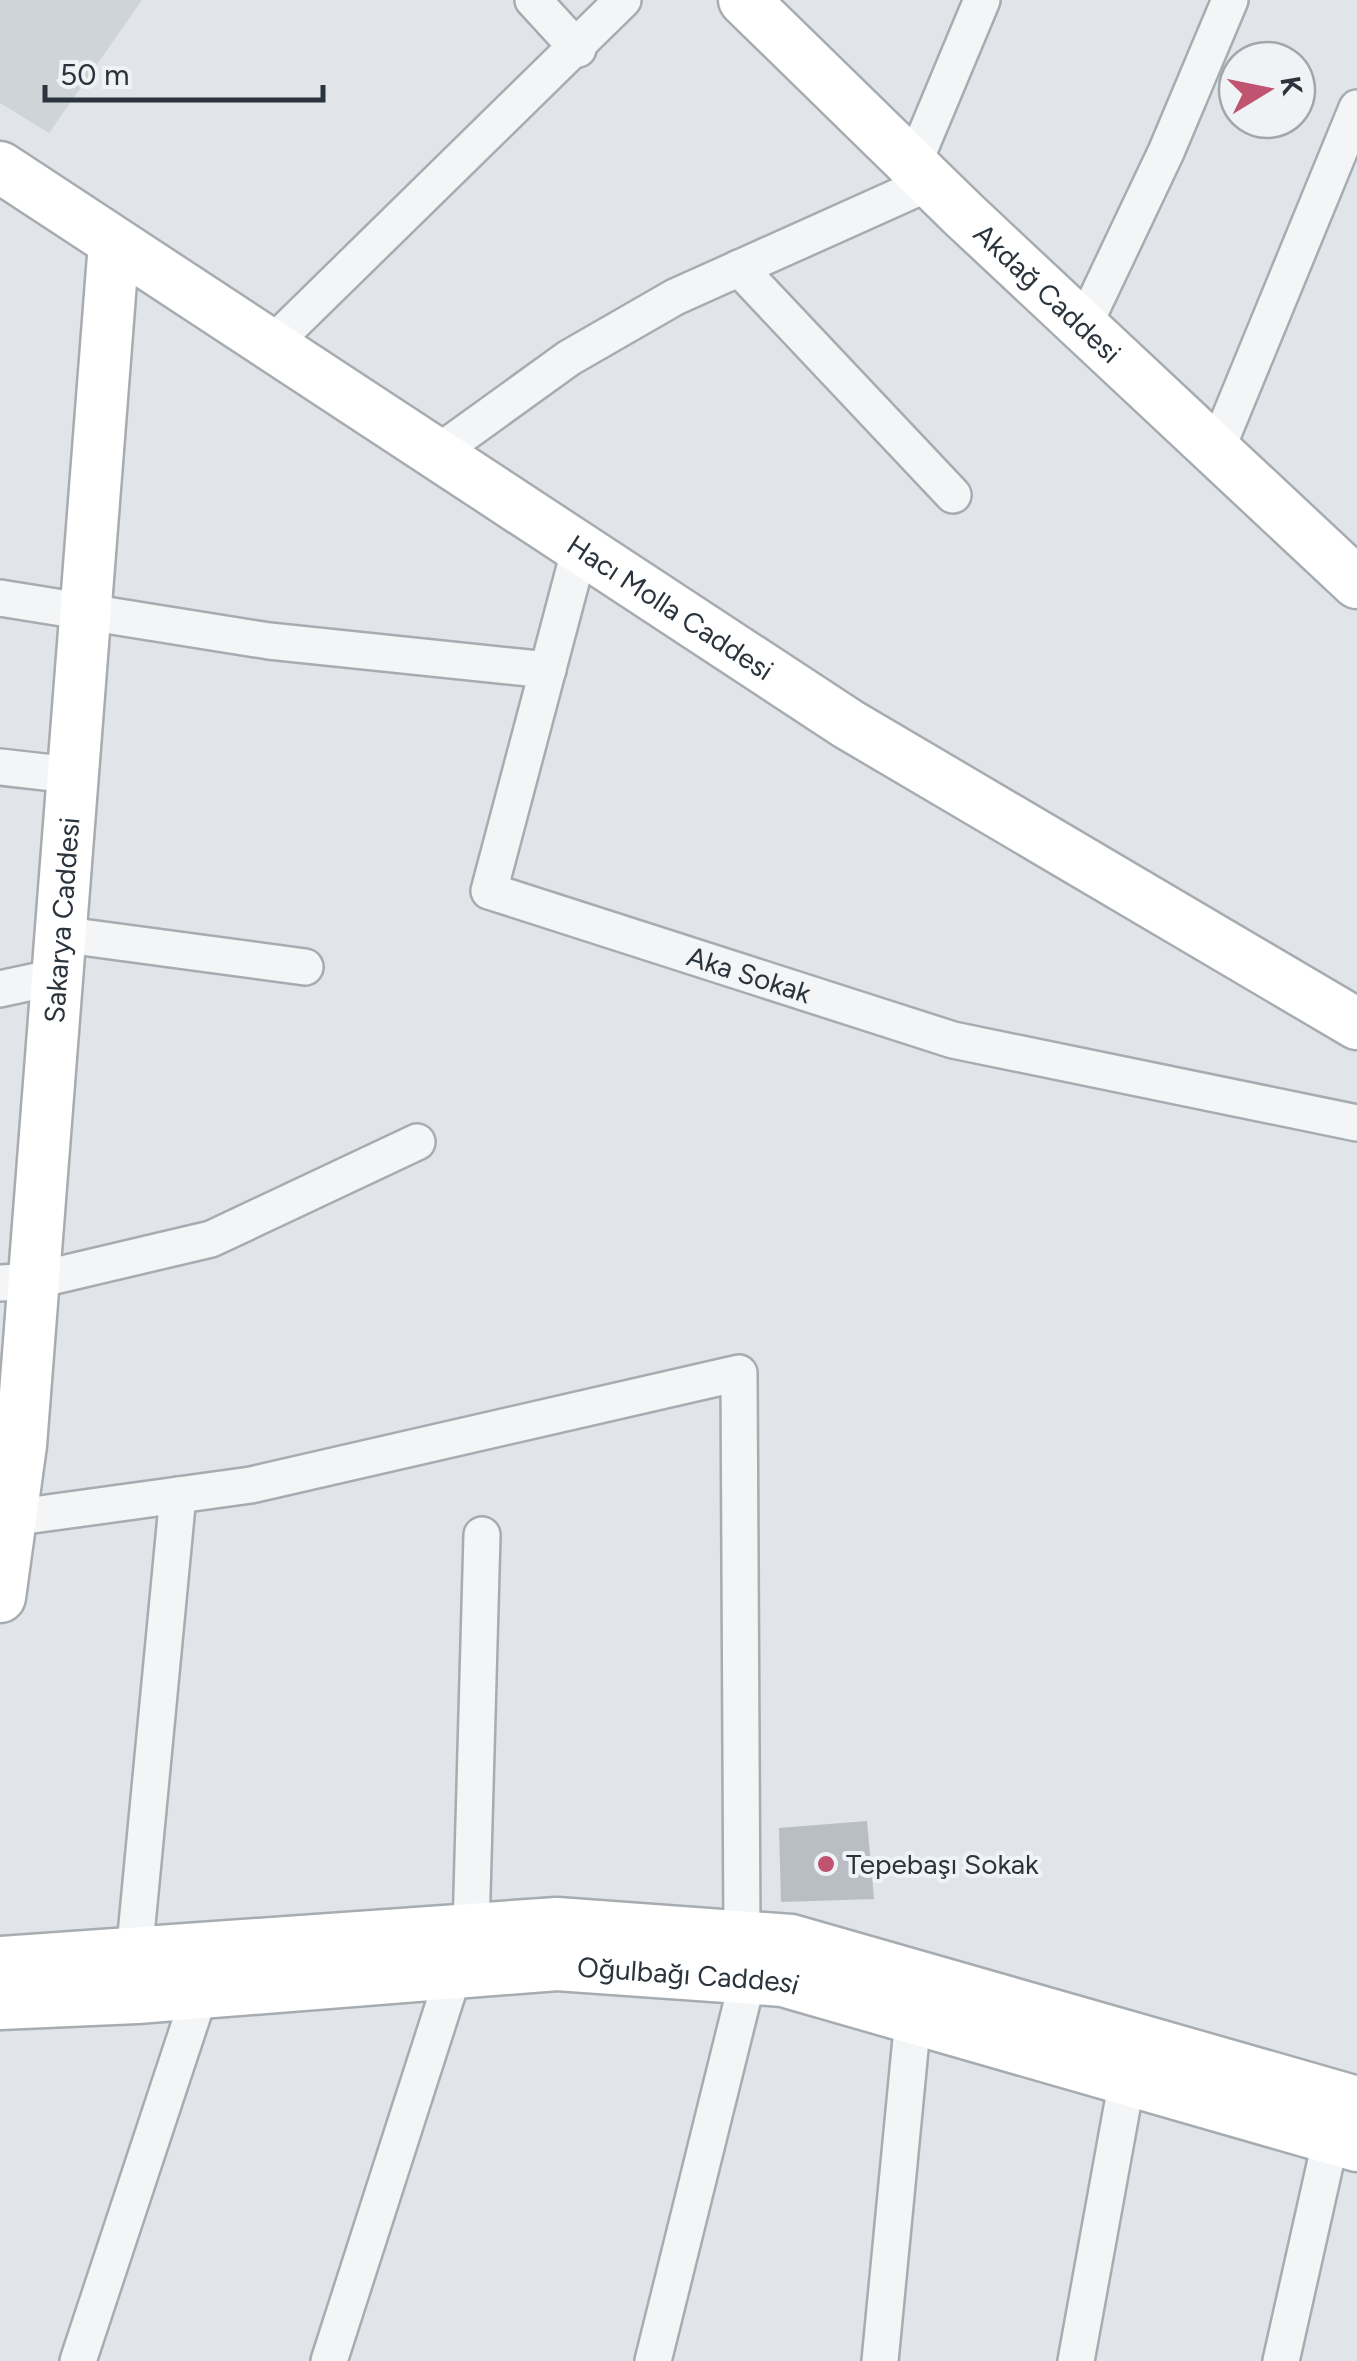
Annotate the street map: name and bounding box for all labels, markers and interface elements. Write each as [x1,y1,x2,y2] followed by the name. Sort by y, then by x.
[45,40,322,102] scale bar
[1217,40,1317,140] north arrow
[60,56,129,93] text: 50 m
[1273,74,1310,98] text: K
[967,216,1128,370] street label: Akdağ Caddesi
[561,527,780,687] street label: Hacı Molla Caddesi
[37,816,87,1024] street label: Sakarya Caddesi
[683,939,816,1010] street label: Aka Sokak
[846,1847,1039,1881] place label: Tepebaşı Sokak
[815,1853,837,1875] marker: Tepebaşı Sokak
[576,1949,803,2002] street label: Oğulbağı Caddesi

